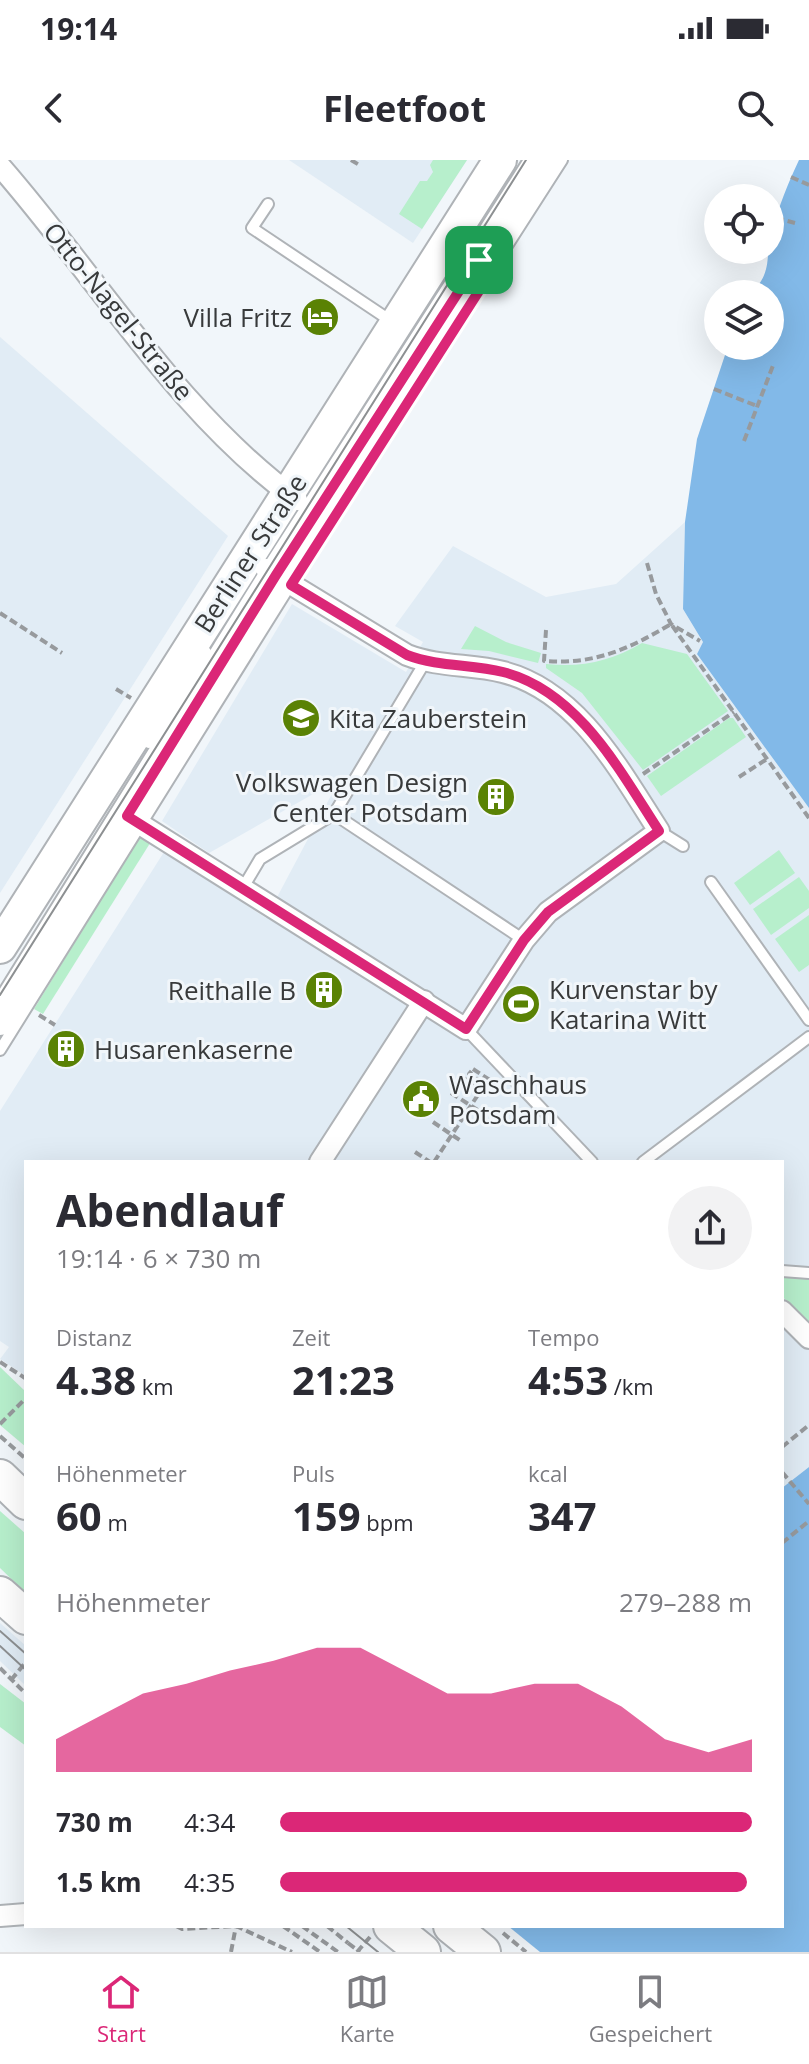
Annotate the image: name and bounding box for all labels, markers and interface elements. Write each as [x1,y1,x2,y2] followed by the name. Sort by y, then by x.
[40,8,117,49] text: 19:14
[323,84,486,133] text: Fleetfoot
[32,86,76,130] icon: back
[733,86,777,130] icon: search
[704,184,784,360] map controls
[704,184,784,264] button: locate
[36,214,202,408] street label: Otto-Nagel-Straße
[445,226,513,294] pin
[457,238,501,282] icon: arrive
[704,280,784,360] button: layers
[299,296,341,338] hotel icon: Villa Fritz
[184,299,292,335] place label: Villa Fritz
[185,467,315,639] street label: Berliner Straße
[280,697,322,739] school or university icon: Kita Zauberstein
[329,700,527,736] place label: Kita Zauberstein
[236,764,468,830] place label: Volkswagen Design Center Potsdam
[475,776,517,818] building icon: Volkswagen Design Center Potsdam
[303,969,345,1011] building icon: Reithalle B
[549,971,718,1037] place label: Kurvenstar by Katarina Witt
[168,972,296,1008] place label: Reithalle B
[500,983,542,1025] sports icon: Kurvenstar by Katarina Witt
[45,1028,87,1070] building icon: Husarenkaserne
[94,1031,293,1067] place label: Husarenkaserne
[449,1066,587,1132] place label: Waschhaus Potsdam
[400,1078,442,1120] public building icon: Waschhaus Potsdam
[56,1180,283,1240] text: Abendlauf
[668,1186,752,1270] button: share
[56,1240,261,1276] text: 19:14 · 6 × 730 m
[56,1322,132,1352] text: Distanz
[292,1322,330,1352] text: Zeit
[528,1322,600,1352] text: Tempo
[56,1352,136,1407] text: 4.38
[292,1352,395,1407] text: 21:23
[528,1352,608,1407] text: 4:53
[136,1371,174,1401] text: km
[608,1371,654,1401] text: /km
[56,1458,187,1488] text: Höhenmeter
[292,1458,335,1488] text: Puls
[528,1458,568,1488] text: kcal
[56,1488,102,1543] text: 60
[292,1488,361,1543] text: 159
[528,1488,597,1543] text: 347
[102,1507,128,1537] text: m
[361,1507,414,1537] text: bpm
[56,1584,210,1620] text: Höhenmeter
[619,1584,752,1620] text: 279–288 m
[56,1804,133,1840] text: 730 m
[184,1804,235,1840] text: 4:34
[56,1864,142,1900] text: 1.5 km
[184,1864,235,1900] text: 4:35
[97,1970,146,2048] tab: Start
[340,1970,395,2048] tab: Karte
[589,1970,712,2048] tab: Gespeichert

